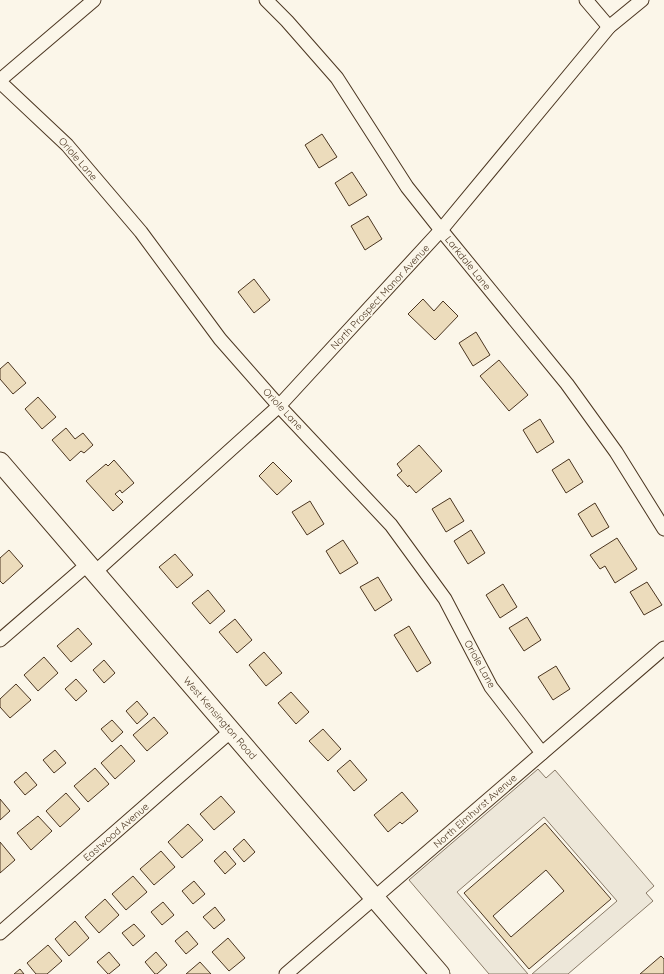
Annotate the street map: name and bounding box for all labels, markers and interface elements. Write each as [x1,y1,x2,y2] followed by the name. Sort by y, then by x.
[56,135,101,184] street label: Oriole Lane
[442,233,494,293] street label: Larkdale Lane
[328,241,432,352] street label: North Prospect Manor Avenue
[260,385,306,433] street label: Oriole Lane
[461,638,499,691] street label: Oriole Lane
[180,674,260,762] street label: West Kensington Road
[431,771,520,851] street label: North Elmhurst Avenue
[80,800,152,864] street label: Eastwood Avenue

